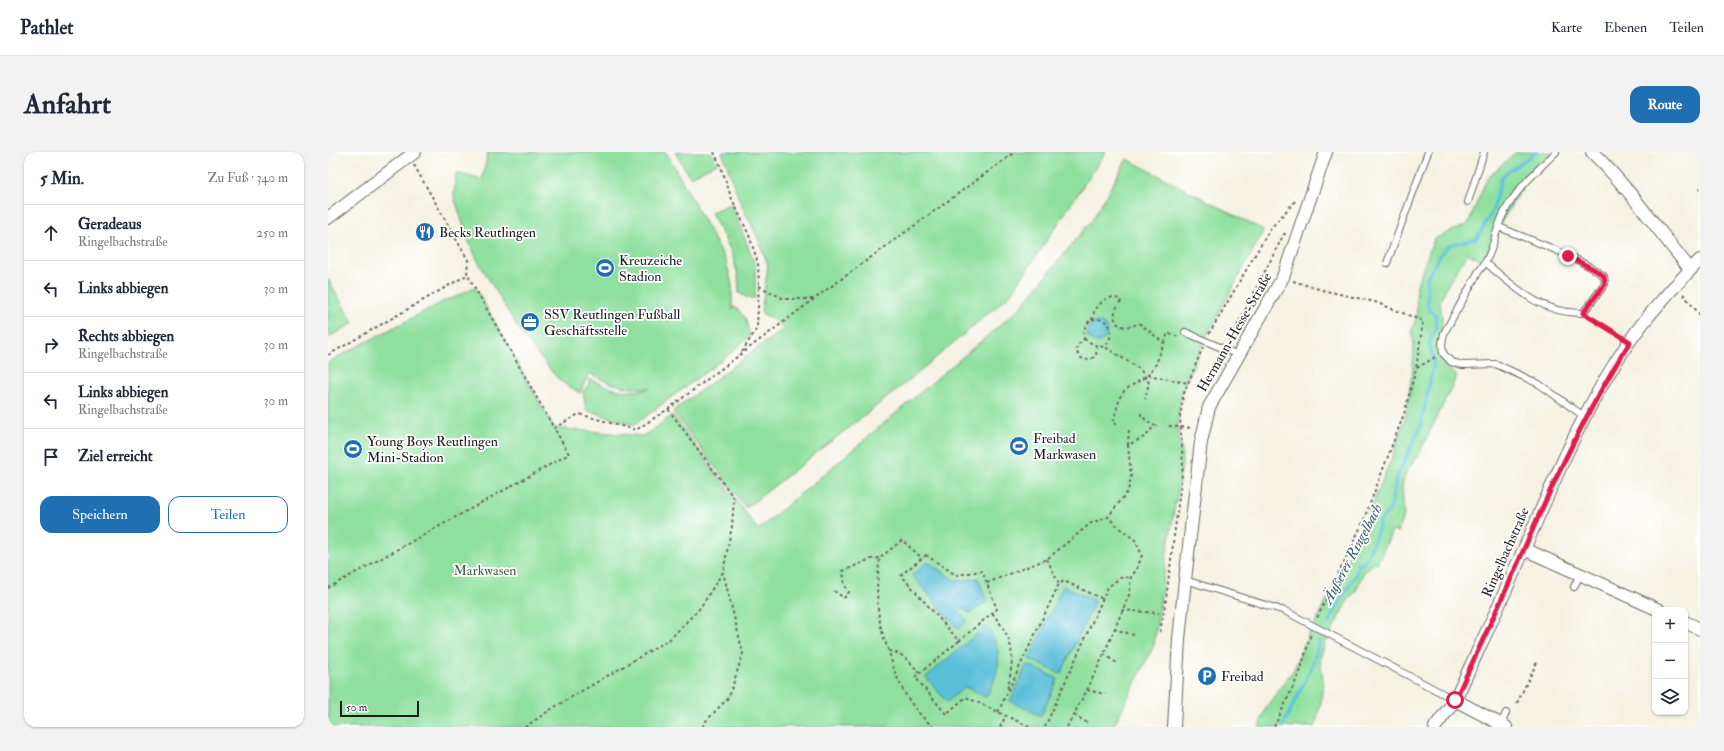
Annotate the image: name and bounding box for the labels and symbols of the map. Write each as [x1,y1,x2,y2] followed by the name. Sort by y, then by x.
[414,221,436,243] restaurant icon: Becks Reutlingen
[439,224,536,241] place label: Becks Reutlingen
[1559,247,1577,265] route end
[619,252,682,285] place label: Kreuzeiche Stadion
[594,257,616,279] sports icon: Kreuzeiche Stadion
[1193,270,1276,395] street label: Hermann-Hesse-Straße
[544,306,681,339] place label: SSV Reutlingen Fußball Geschäftsstelle
[519,311,541,333] office icon: SSV Reutlingen Fußball Geschäftsstelle
[1033,430,1096,463] place label: Freibad Markwasen
[367,433,498,466] place label: Young Boys Reutlingen Mini-Stadion
[1008,435,1030,457] sports icon: Freibad Markwasen
[342,438,364,460] sports icon: Young Boys Reutlingen Mini-Stadion
[1316,500,1387,609] water label: Äußerer Ringelbach
[1478,505,1533,600] street label: Ringelbachstraße
[453,562,517,579] park label: Markwasen
[1196,665,1218,687] parking icon: Freibad
[1221,668,1264,685] place label: Freibad
[1446,691,1464,709] route start
[340,699,419,718] scale bar

